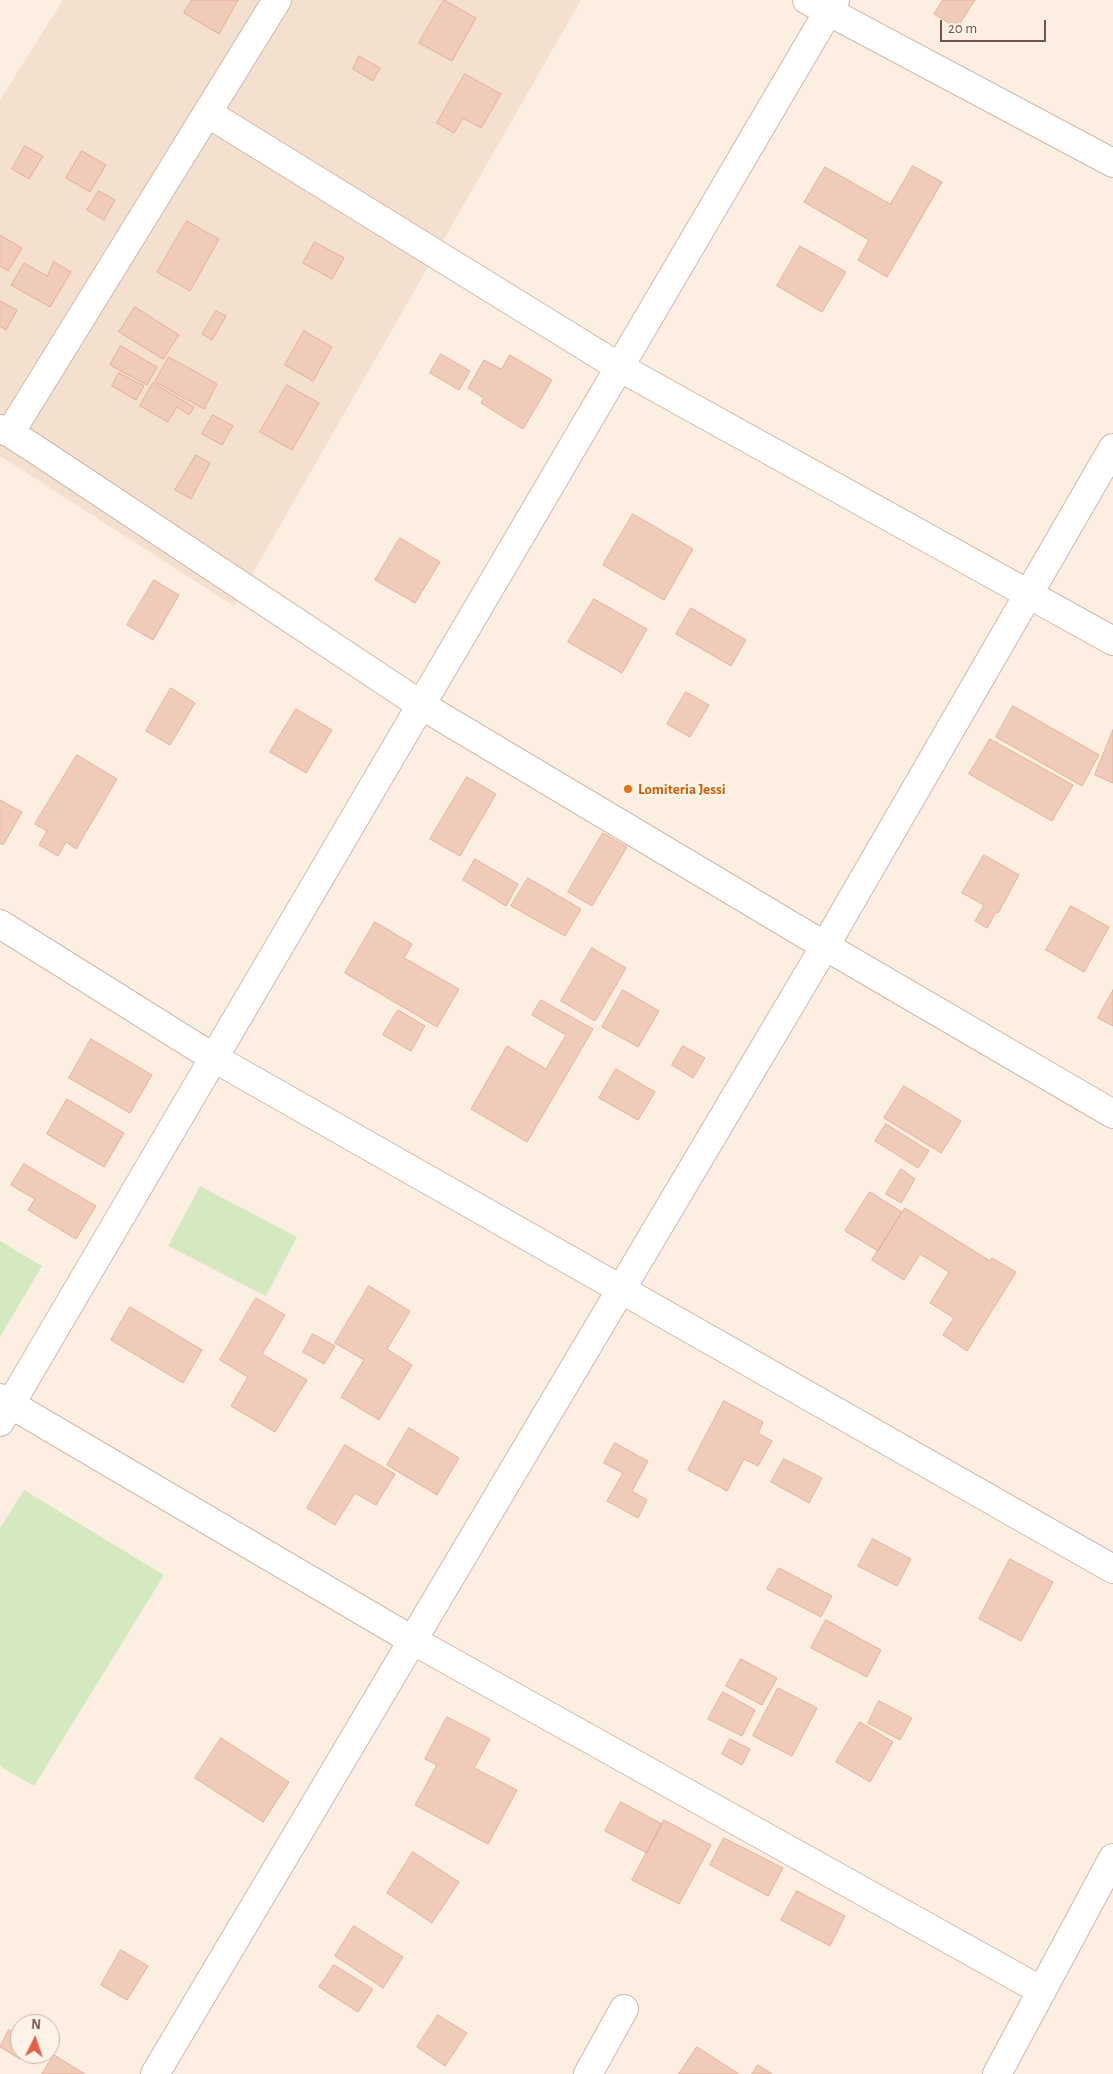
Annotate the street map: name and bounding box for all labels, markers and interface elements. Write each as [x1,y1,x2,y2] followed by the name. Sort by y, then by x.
[943,10,1049,42] scale bar
[948,21,977,36] text: 20 m
[638,780,726,798] place label: Lomiteria Jessi
[622,783,634,795] marker: Lomiteria Jessi
[10,2014,60,2064] north arrow
[31,2018,41,2032] text: N

